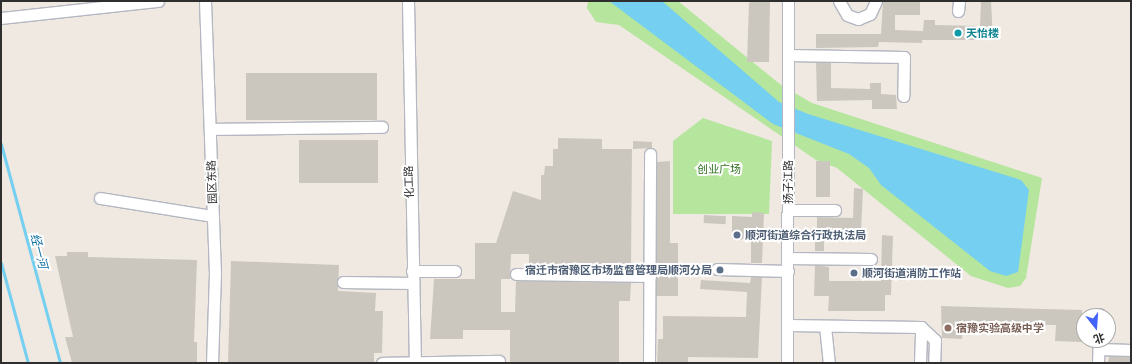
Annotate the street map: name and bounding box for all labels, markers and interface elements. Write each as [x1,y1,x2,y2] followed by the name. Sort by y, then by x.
[966,26,999,40] place label: 天怡楼
[953,28,963,38] marker: 天怡楼
[205,160,219,204] street label: 园区东路
[781,160,795,204] street label: 扬子江路
[697,162,741,176] park label: 创业广场
[402,165,416,199] street label: 化工路
[745,228,866,242] place label: 顺河街道综合行政执法局
[732,230,742,240] marker: 顺河街道综合行政执法局
[27,232,51,270] water label: 经一河
[525,263,712,277] place label: 宿迁市宿豫区市场监督管理局顺河分局
[715,265,725,275] marker: 宿迁市宿豫区市场监督管理局顺河分局
[862,266,961,280] place label: 顺河街道消防工作站
[849,268,859,278] marker: 顺河街道消防工作站
[1076,308,1116,348] north arrow
[956,321,1044,335] place label: 宿豫实验高级中学
[943,323,953,333] marker: 宿豫实验高级中学
[1092,331,1107,347] text: 北

